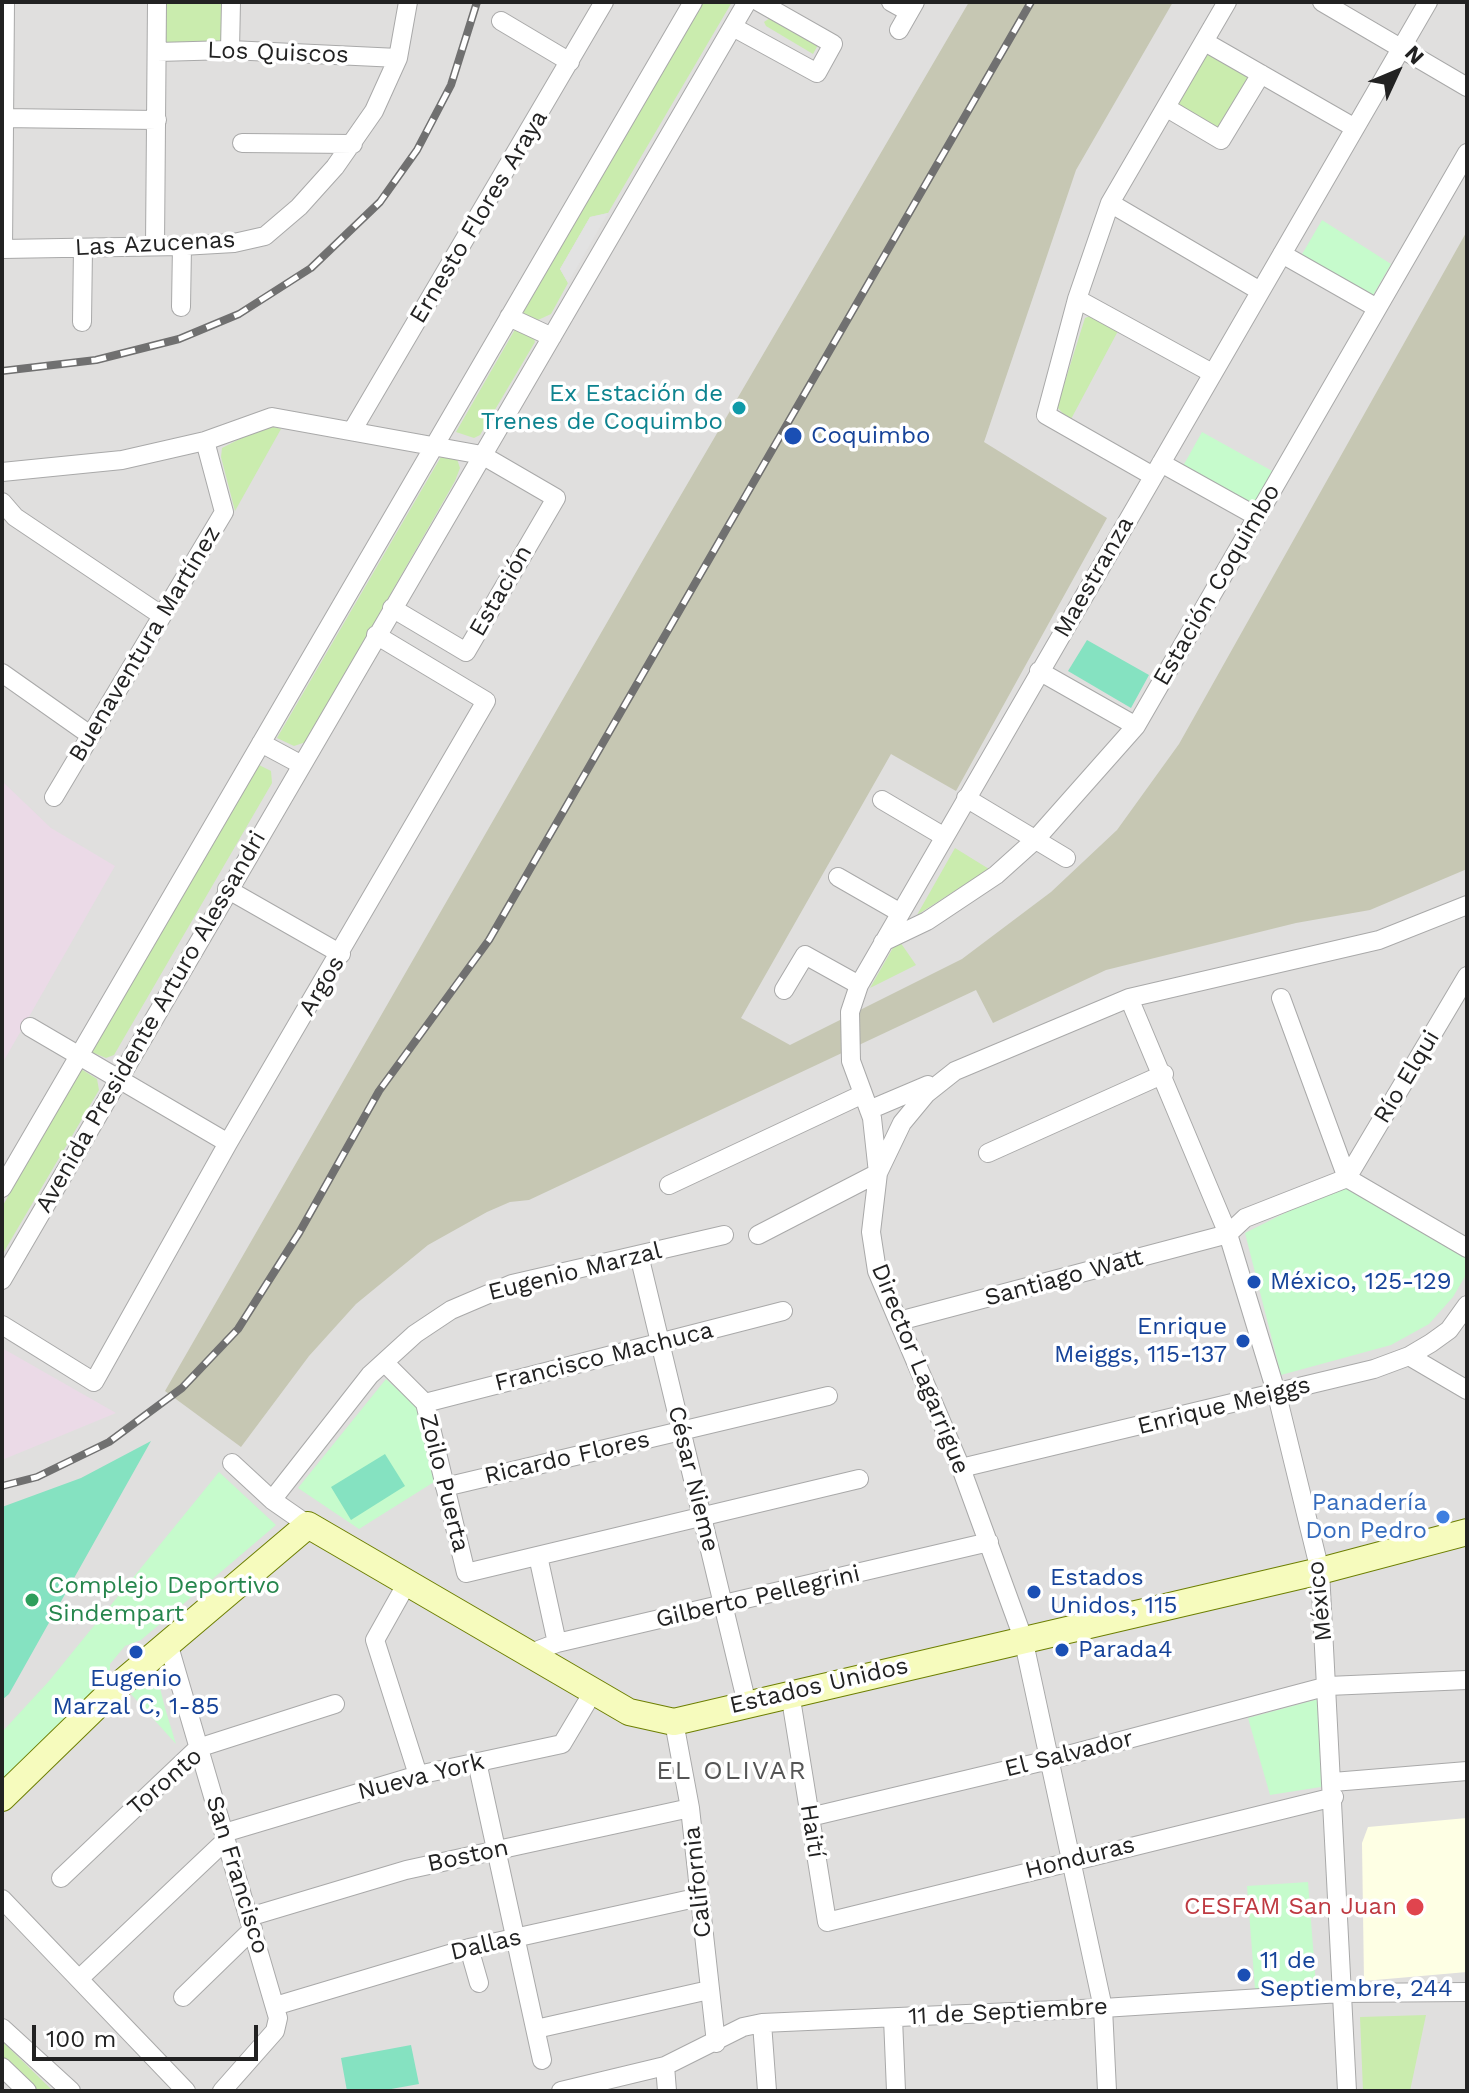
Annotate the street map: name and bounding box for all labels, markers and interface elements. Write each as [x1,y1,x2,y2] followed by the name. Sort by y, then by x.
[1357,32,1437,112] north arrow
[207,36,349,70] street label: Los Quiscos
[1400,40,1429,70] text: N
[404,105,554,329] street label: Ernesto Flores Araya
[74,225,236,263] street label: Las Azucenas
[481,380,723,436] place label: Ex Estación de Trenes de Coquimbo
[730,399,748,417] marker: Ex Estación de Trenes de Coquimbo
[811,422,930,450] place label: Coquimbo
[782,425,804,447] marker: Coquimbo
[1147,479,1287,691] street label: Estación Coquimbo
[1048,511,1140,643] street label: Maestranza
[63,521,227,767] street label: Buenaventura Martínez
[463,540,539,642] street label: Estación
[30,826,272,1218] street label: Avenida Presidente Arturo Alessandri
[293,951,351,1021] street label: Argos
[1368,1025,1446,1129] street label: Río Elqui
[485,1237,665,1307] street label: Eugenio Marzal
[982,1243,1146,1313] street label: Santiago Watt
[865,1260,975,1478] street label: Director Lagarrigue
[1270,1268,1452,1296] place label: México, 125-129
[1245,1273,1263,1291] marker: México, 125-129
[1054,1313,1227,1369] place label: Enrique Meiggs, 115-137
[492,1316,716,1398] street label: Francisco Machuca
[1234,1332,1252,1350] marker: Enrique Meiggs, 115-137
[1135,1371,1313,1441] street label: Enrique Meiggs
[661,1403,725,1555] street label: César Nieme
[413,1411,475,1555] street label: Zoilo Puerta
[482,1425,652,1491] street label: Ricardo Flores
[1305,1489,1427,1545] place label: Panadería Don Pedro
[1434,1508,1452,1526] marker: Panadería Don Pedro
[653,1559,863,1635] street label: Gilberto Pellegrini
[1301,1559,1339,1643] street label: México
[1050,1564,1177,1620] place label: Estados Unidos, 115
[48,1572,280,1628] place label: Complejo Deportivo Sindempart
[1025,1583,1043,1601] marker: Estados Unidos, 115
[23,1591,41,1609] marker: Complejo Deportivo Sindempart
[1078,1636,1173,1664] place label: Parada4
[1053,1641,1071,1659] marker: Parada4
[127,1643,145,1661] marker: Eugenio Marzal C, 1-85
[727,1651,911,1721] street label: Estados Unidos
[53,1665,219,1721] place label: Eugenio Marzal C, 1-85
[1002,1724,1136,1784] street label: El Salvador
[122,1742,208,1822] street label: Toronto
[355,1747,487,1807] street label: Nueva York
[656,1755,808,1787] district label: EL OLIVAR
[199,1793,275,1957] street label: San Francisco
[794,1802,830,1860] street label: Haití
[678,1825,718,1939] street label: California
[1022,1830,1138,1886] street label: Honduras
[425,1833,511,1879] street label: Boston
[1184,1893,1397,1921] place label: CESFAM San Juan
[1404,1896,1426,1918] marker: CESFAM San Juan
[448,1923,524,1967] street label: Dallas
[1260,1947,1453,2003] place label: 11 de Septiembre, 244
[1235,1966,1253,1984] marker: 11 de Septiembre, 244
[908,1992,1108,2032] street label: 11 de Septiembre
[36,2009,262,2059] scale bar
[46,2025,116,2053] text: 100 m

